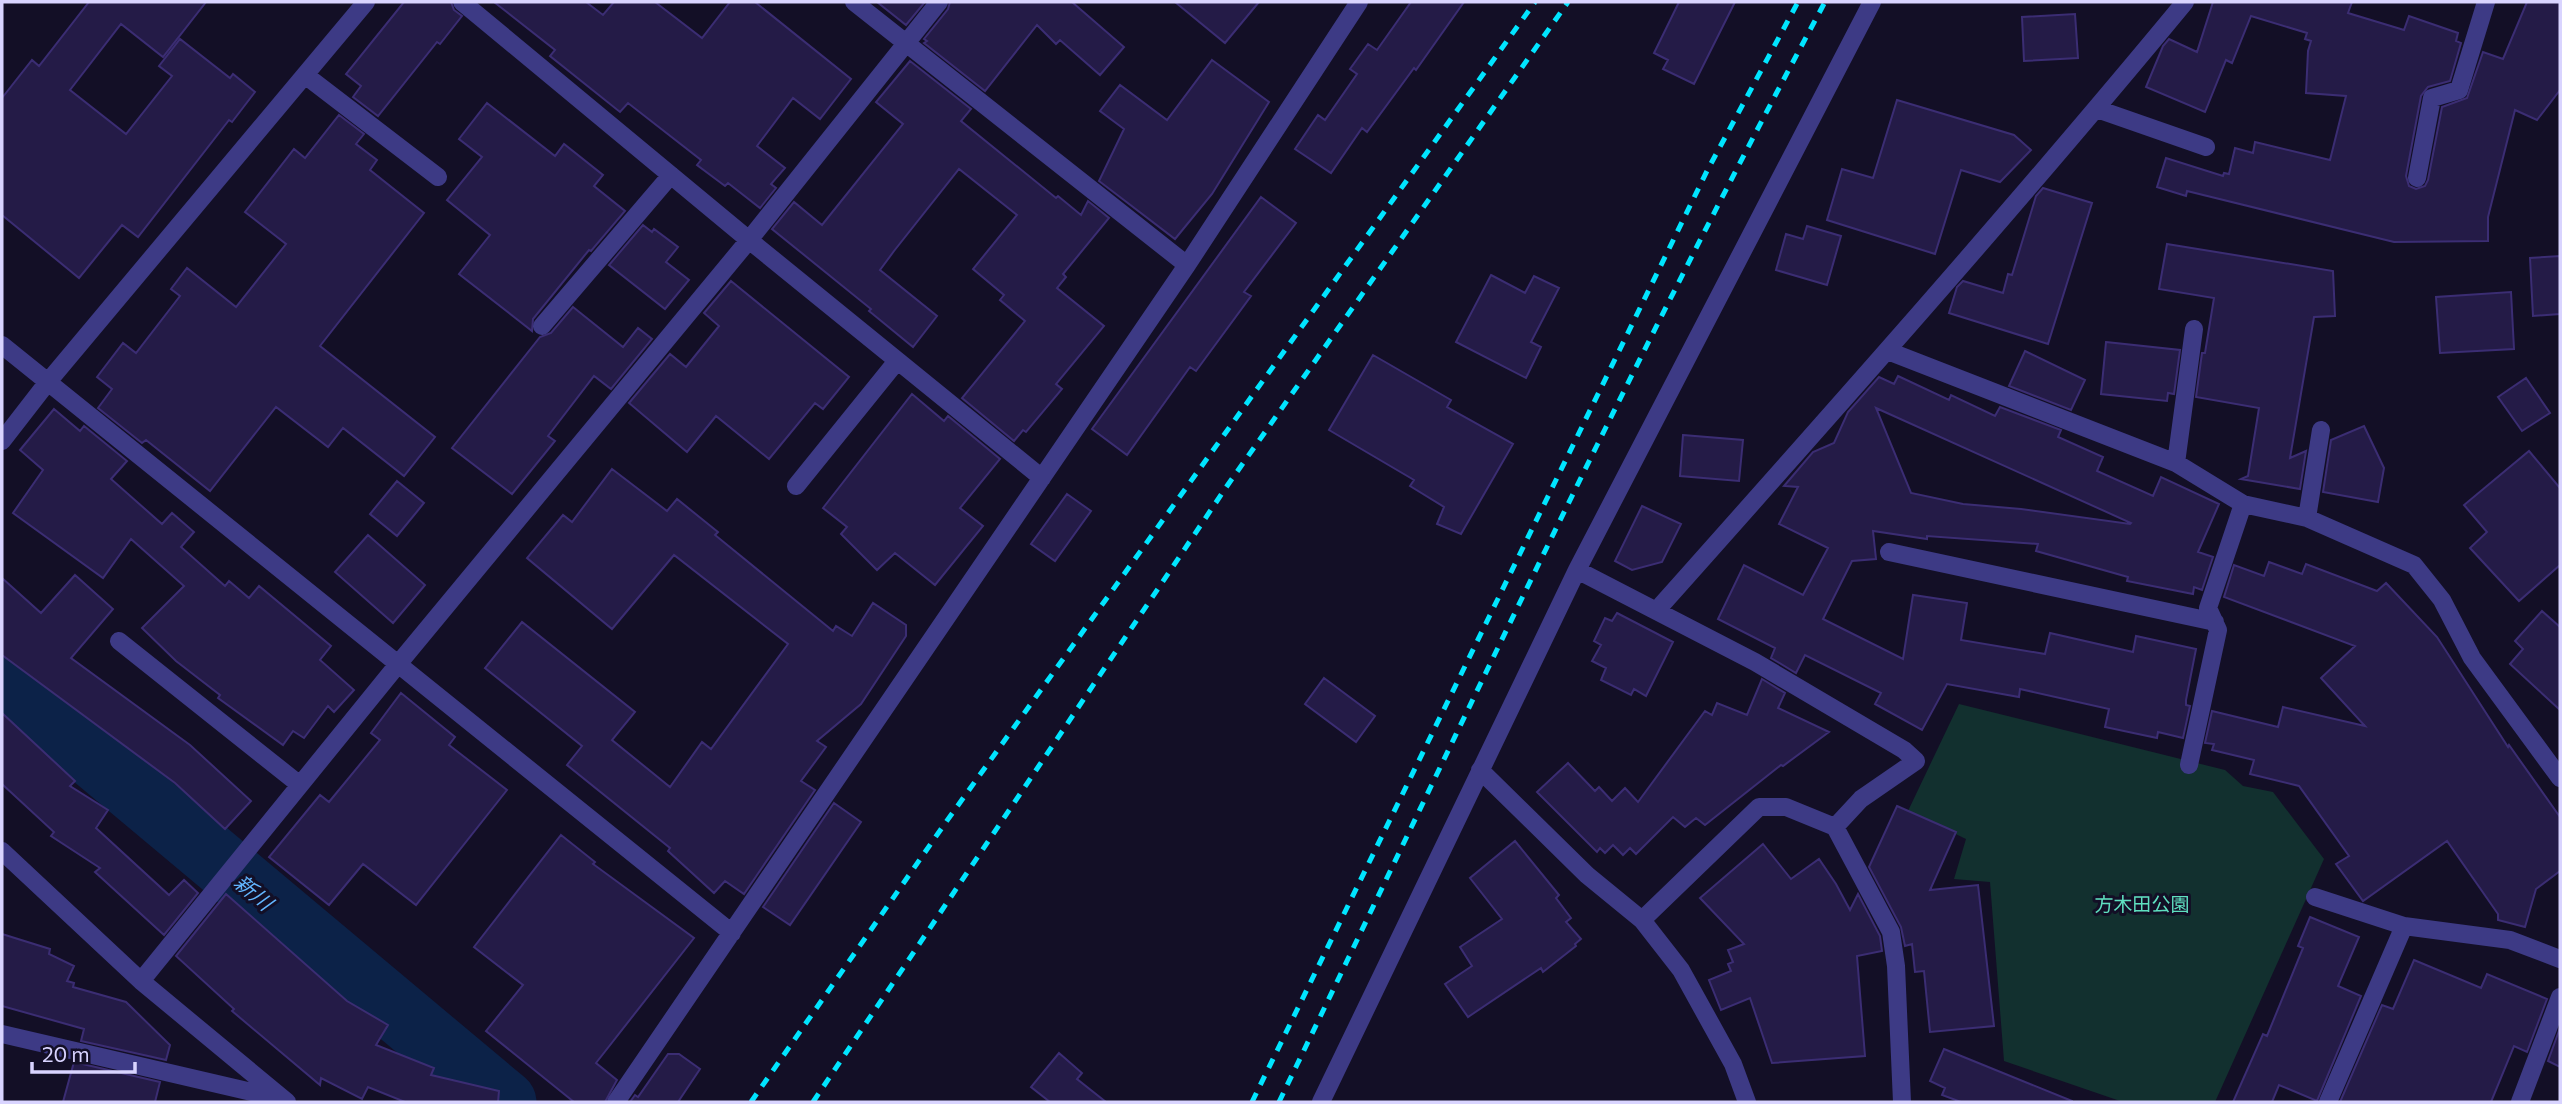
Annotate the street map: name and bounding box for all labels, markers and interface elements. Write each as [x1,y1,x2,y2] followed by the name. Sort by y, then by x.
[230,869,280,916] water label: 新川
[2094,892,2190,915] park label: 方木田公園
[32,1030,135,1074] scale bar
[42,1041,90,1066] text: 20 m

